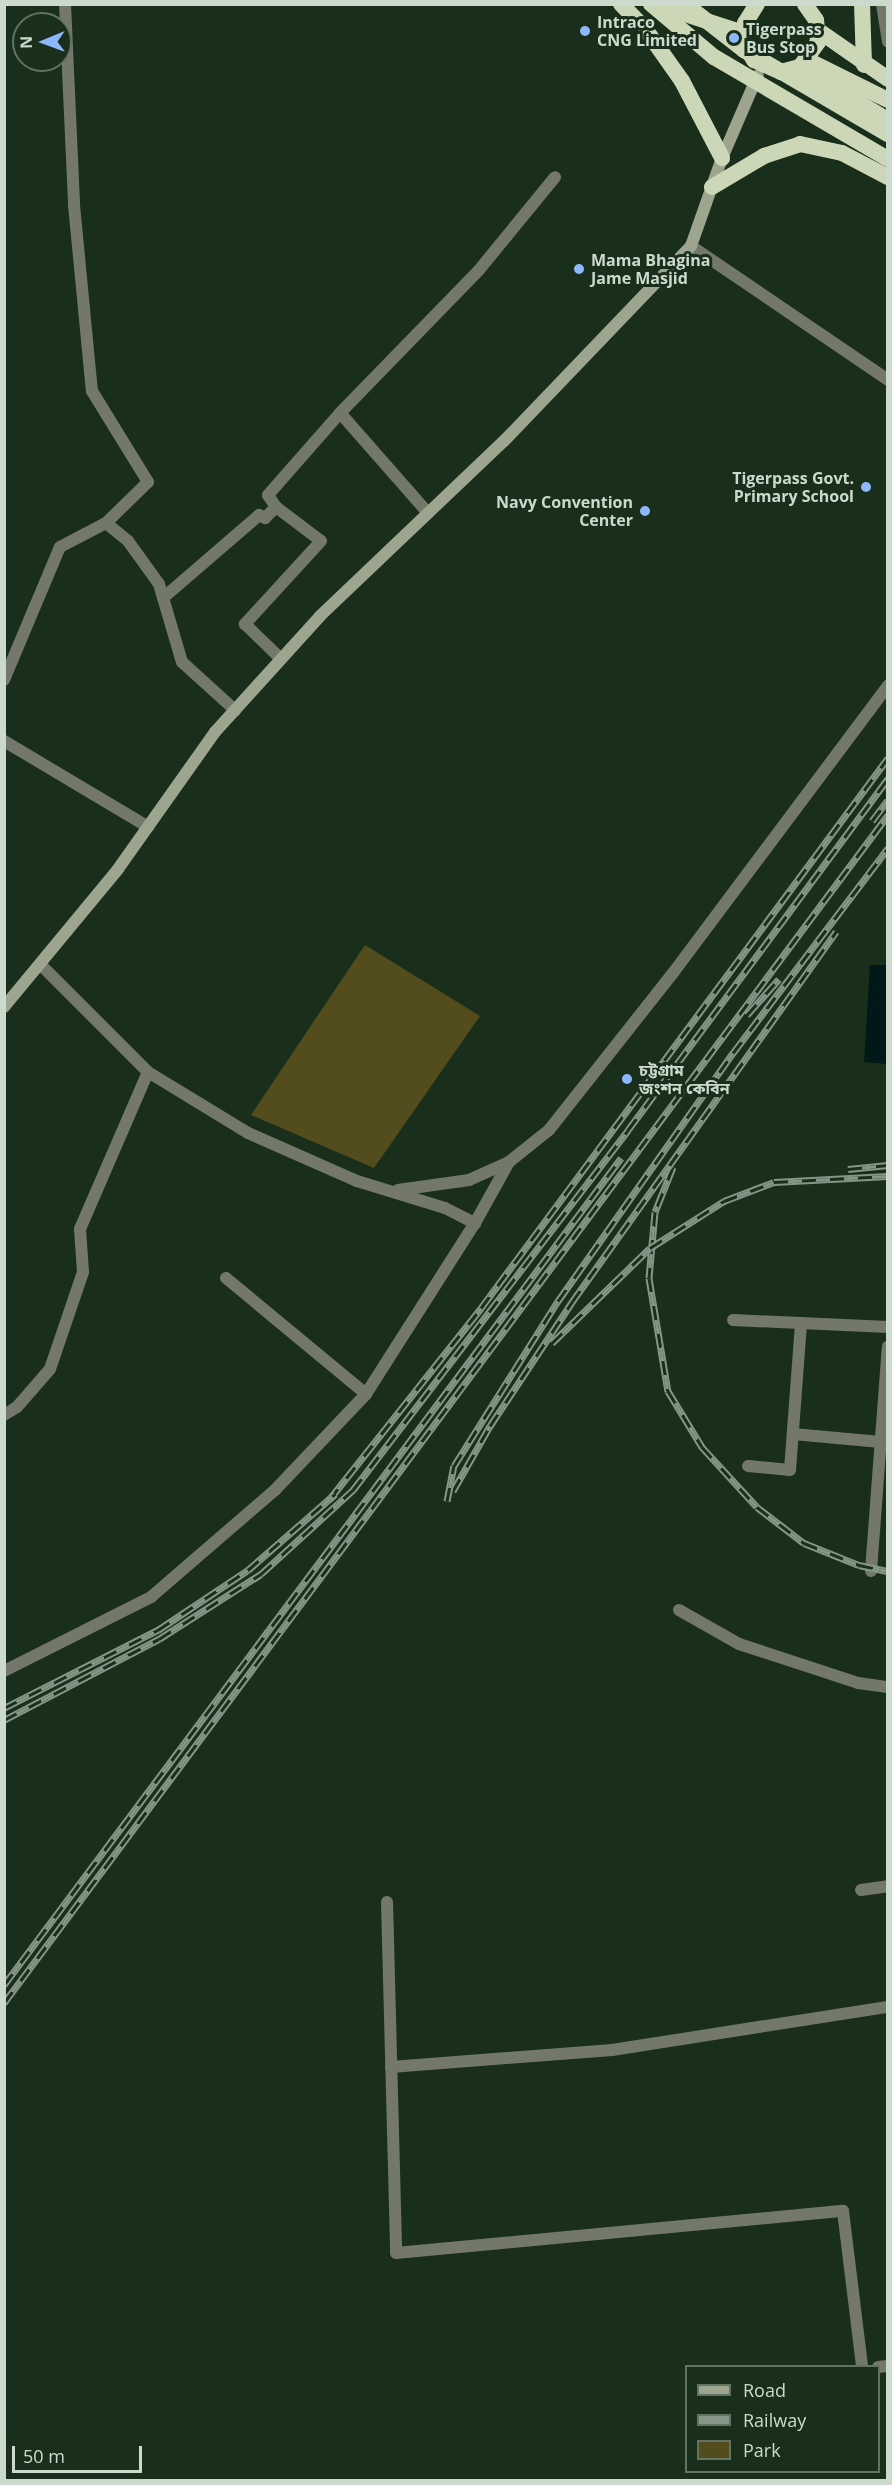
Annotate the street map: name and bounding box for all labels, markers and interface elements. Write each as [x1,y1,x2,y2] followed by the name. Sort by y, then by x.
[12,12,72,72] north arrow
[597,12,697,50] place label: Intraco CNG Limited
[746,19,822,57] place label: Tigerpass Bus Stop
[578,24,592,38] marker: Intraco CNG Limited
[727,31,741,45] marker: Tigerpass Bus Stop
[15,36,37,49] text: N
[591,250,710,288] place label: Mama Bhagina Jame Masjid
[572,262,586,276] marker: Mama Bhagina Jame Masjid
[732,468,854,506] place label: Tigerpass Govt. Primary School
[859,480,873,494] marker: Tigerpass Govt. Primary School
[496,492,633,530] place label: Navy Convention Center
[638,504,652,518] marker: Navy Convention Center
[639,1060,730,1098] place label: চট্টগ্রাম জংশন কেবিন
[620,1072,634,1086] marker: চট্টগ্রাম জংশন কেবিন
[685,2365,880,2473] legend
[743,2378,786,2402] text: Road
[743,2408,806,2432] text: Railway
[15,2434,146,2472] scale bar
[743,2438,781,2462] text: Park
[23,2444,65,2468] text: 50 m

